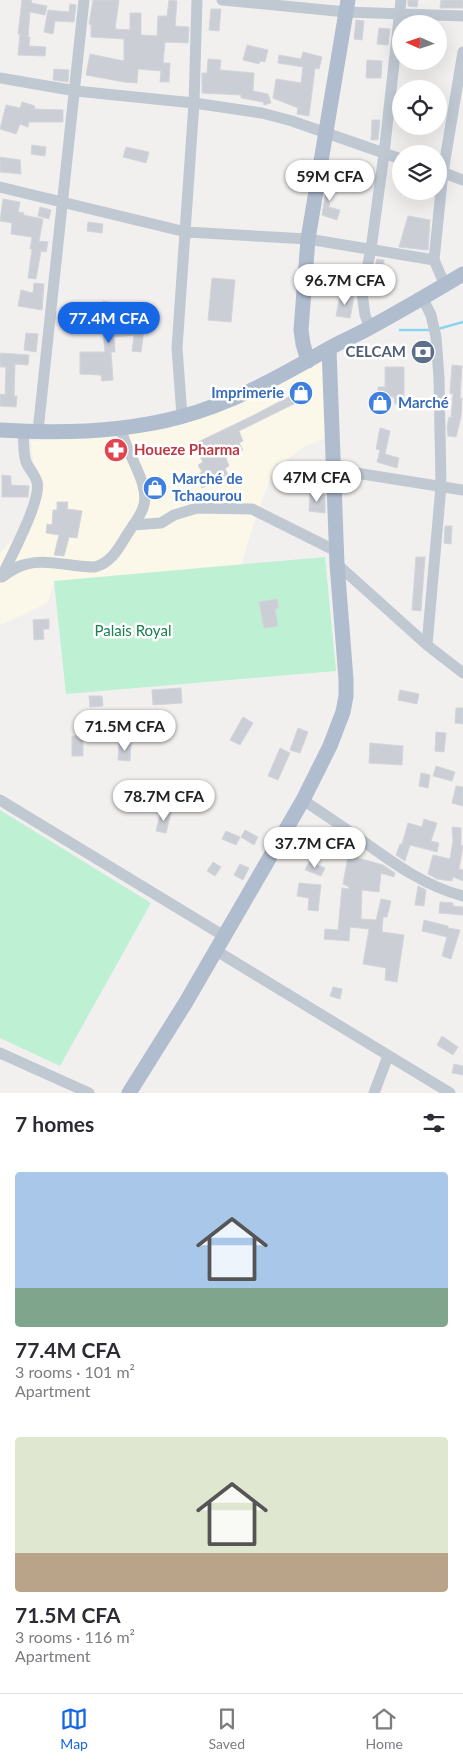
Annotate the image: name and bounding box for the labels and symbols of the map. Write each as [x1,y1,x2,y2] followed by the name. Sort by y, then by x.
[392,15,448,70] north arrow
[284,160,376,202] pin: 59M CFA
[288,264,402,306] pin: 96.7M CFA
[52,302,166,344] pin: 77.4M CFA
[410,339,436,365] bank icon: CELCAM
[346,342,406,360] place label: CELCAM
[288,380,314,406] shop icon: Imprimerie
[211,383,284,401] place label: Imprimerie
[367,390,393,416] shop icon: Marché
[398,393,449,411] place label: Marché
[103,437,129,463] pharmacy icon: Houeze Pharma
[134,440,240,458] place label: Houeze Pharma
[271,460,363,503] pin: 47M CFA
[172,469,243,504] place label: Marché de Tchaourou
[142,475,168,501] shop icon: Marché de Tchaourou
[95,621,171,639] park label: Palais Royal
[68,710,182,752] pin: 71.5M CFA
[107,780,221,822] pin: 78.7M CFA
[258,826,372,869] pin: 37.7M CFA

